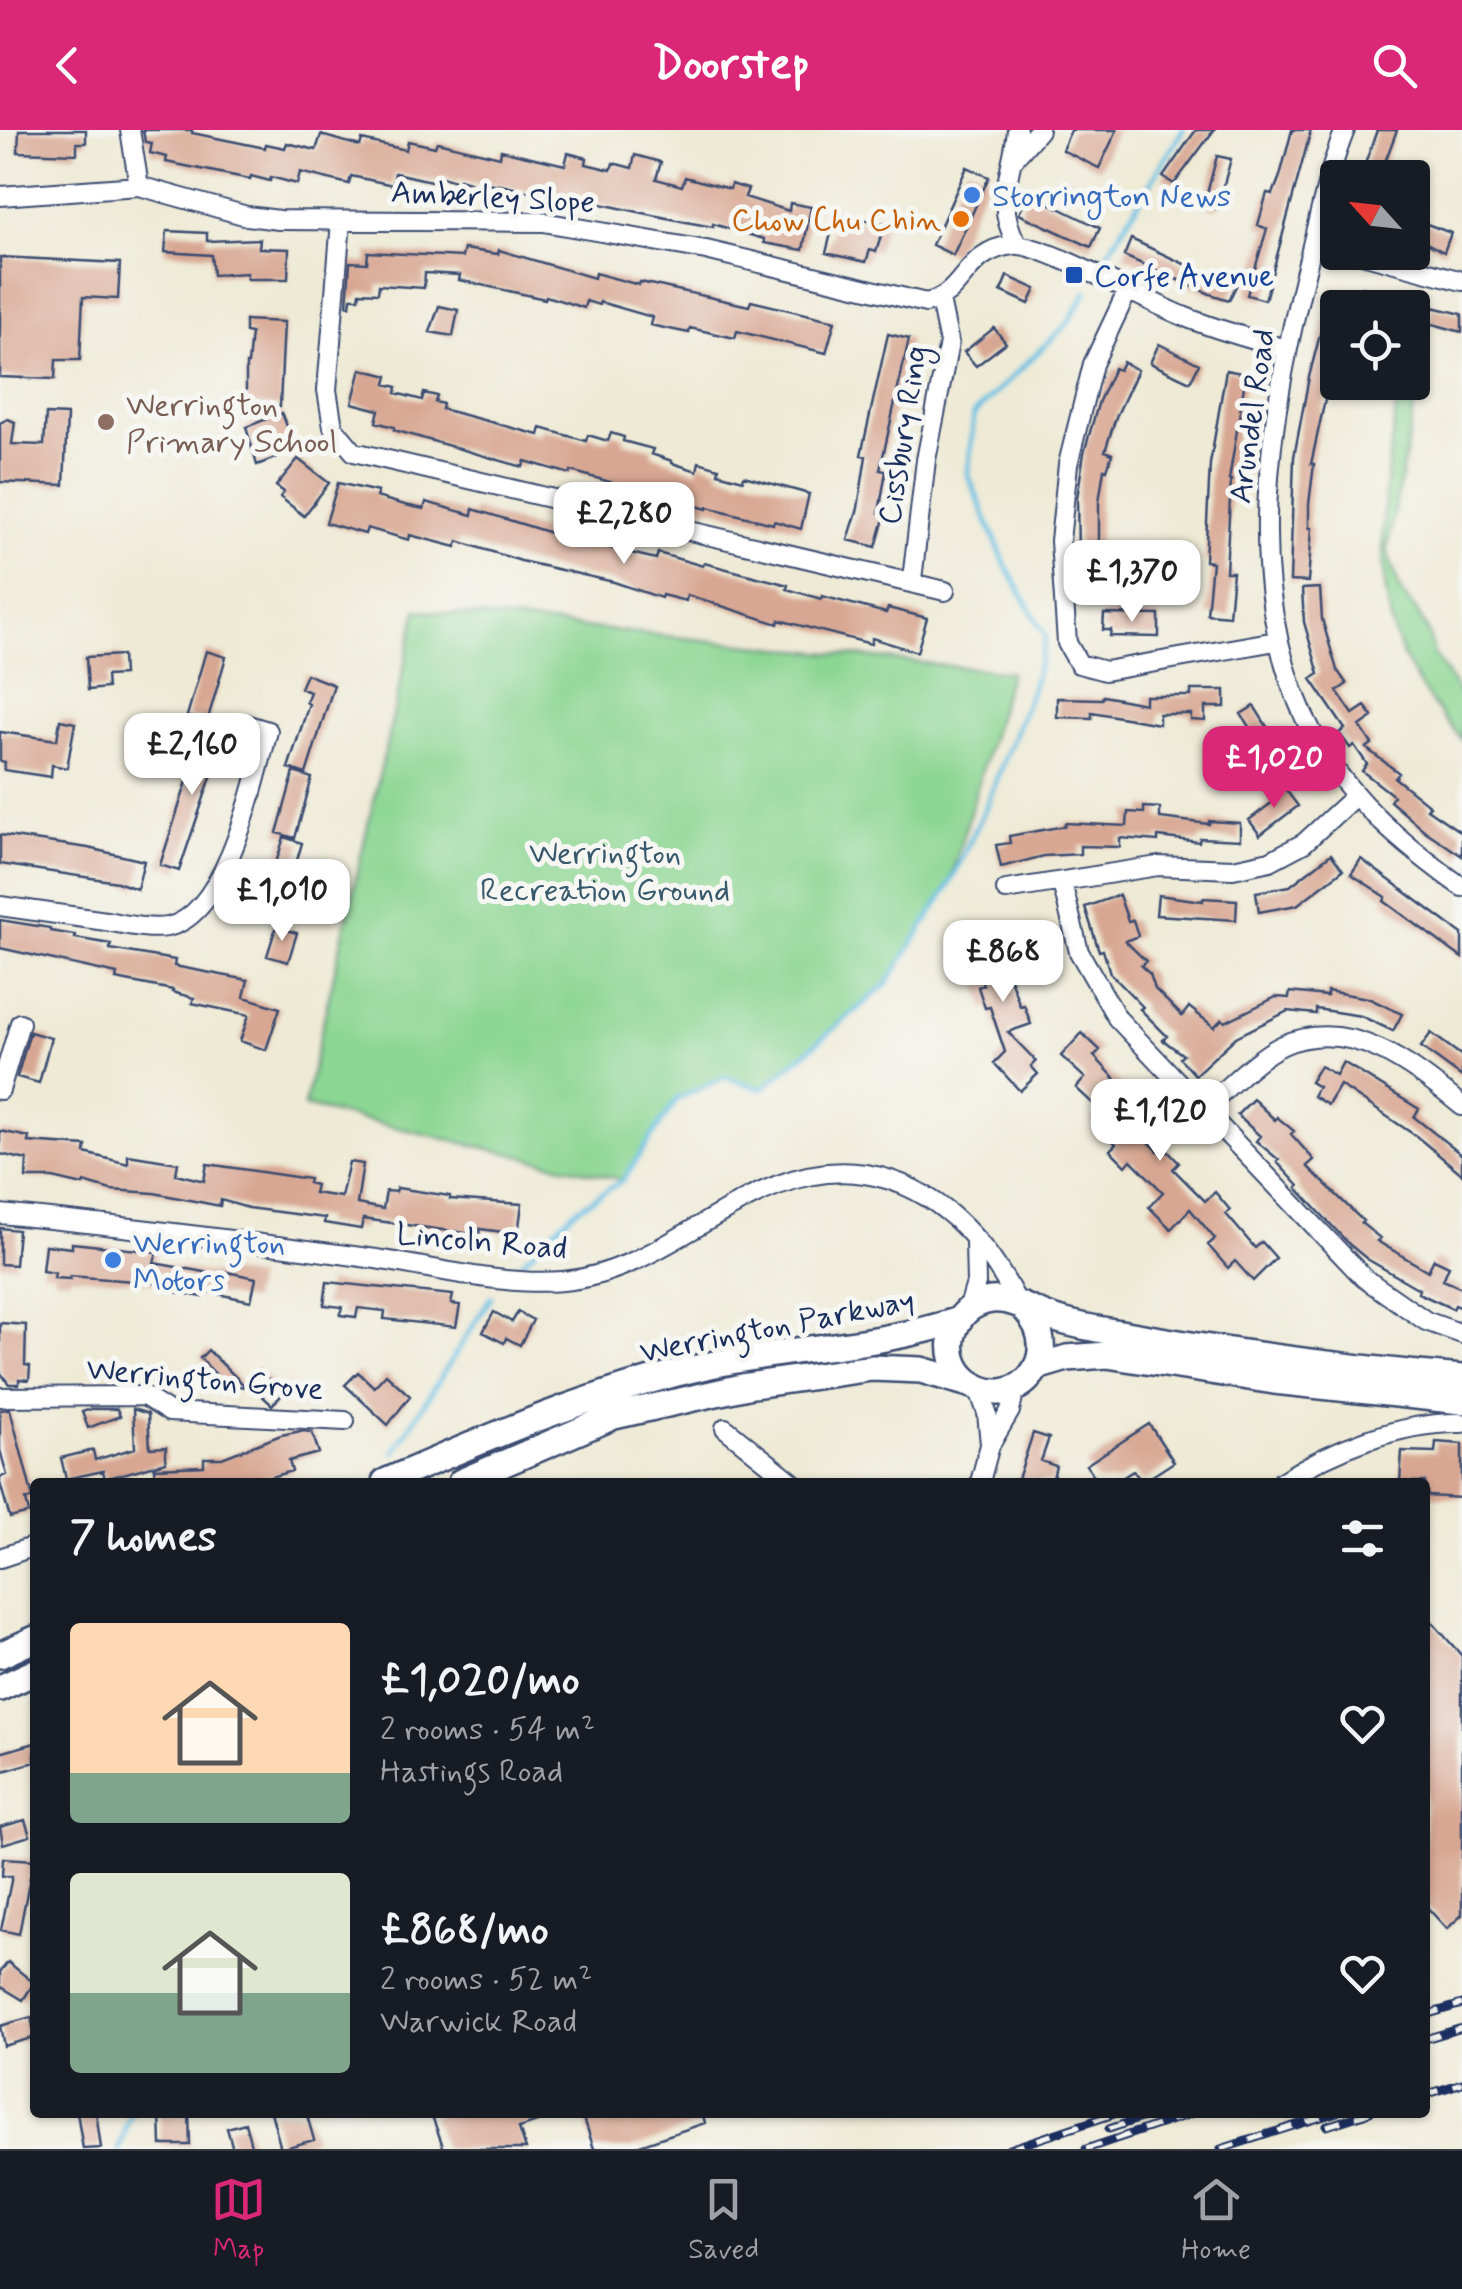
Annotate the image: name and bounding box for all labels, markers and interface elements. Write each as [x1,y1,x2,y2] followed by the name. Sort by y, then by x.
[652,36,810,95] text: Doorstep
[40,38,95,93] icon: back
[1367,38,1422,93] icon: search
[1320,160,1430,270] north arrow
[1320,160,1430,400] map controls
[390,172,596,224] street label: Amberley Slope
[992,176,1231,220] place label: Storrington News
[961,184,983,206] marker: Storrington News
[731,200,941,242] place label: Chow Chu Chin
[950,208,972,230] marker: Chow Chu Chin
[1094,256,1274,298] place label: Corfe Avenue
[1063,264,1085,286] marker: Corfe Avenue
[1320,290,1430,400] button: locate
[1220,326,1286,506] street label: Arundel Road
[869,343,941,528] street label: Cissbury Ring
[126,385,338,464] place label: Werrington Primary School
[95,411,117,433] marker: Werrington Primary School
[543,482,705,567] pin: £2,280
[575,493,673,535] text: £2,280
[1051,540,1213,625] pin: £1,370
[1086,551,1179,593] text: £1,370
[111,713,273,798] pin: £2,160
[146,724,238,766] text: £2,160
[1193,726,1355,811] pin: £1,020
[1225,737,1323,779] text: £1,020
[480,833,730,912] park label: Werrington Recreation Ground
[201,859,363,944] pin: £1,010
[236,870,328,912] text: £1,010
[944,920,1062,1005] pin: £868
[965,931,1041,973] text: £868
[1079,1079,1241,1164] pin: £1,120
[1113,1090,1207,1132] text: £1,120
[395,1214,569,1270] street label: Lincoln Road
[133,1223,285,1302] place label: Werrington Motors
[102,1249,124,1271] marker: Werrington Motors
[637,1280,919,1377] street label: Werrington Parkway
[84,1349,325,1414] street label: Werrington Grove
[70,1511,217,1566] text: 7 homes
[1335,1511,1390,1566] icon: filters
[380,1654,580,1709] text: £1,020/mo
[150,1663,270,1783] icon: home
[1335,1696,1390,1751] icon: heart
[380,1709,595,1751] text: 2 rooms · 54 m²
[380,1751,563,1793] text: Hastings Road
[380,1904,549,1959] text: £868/mo
[150,1913,270,2033] icon: home
[1335,1946,1390,2001] icon: heart
[380,1959,592,2001] text: 2 rooms · 52 m²
[380,2001,577,2043] text: Warwick Road
[211,2172,266,2269] tab: Map
[688,2172,759,2269] tab: Saved
[1181,2172,1251,2269] tab: Home

